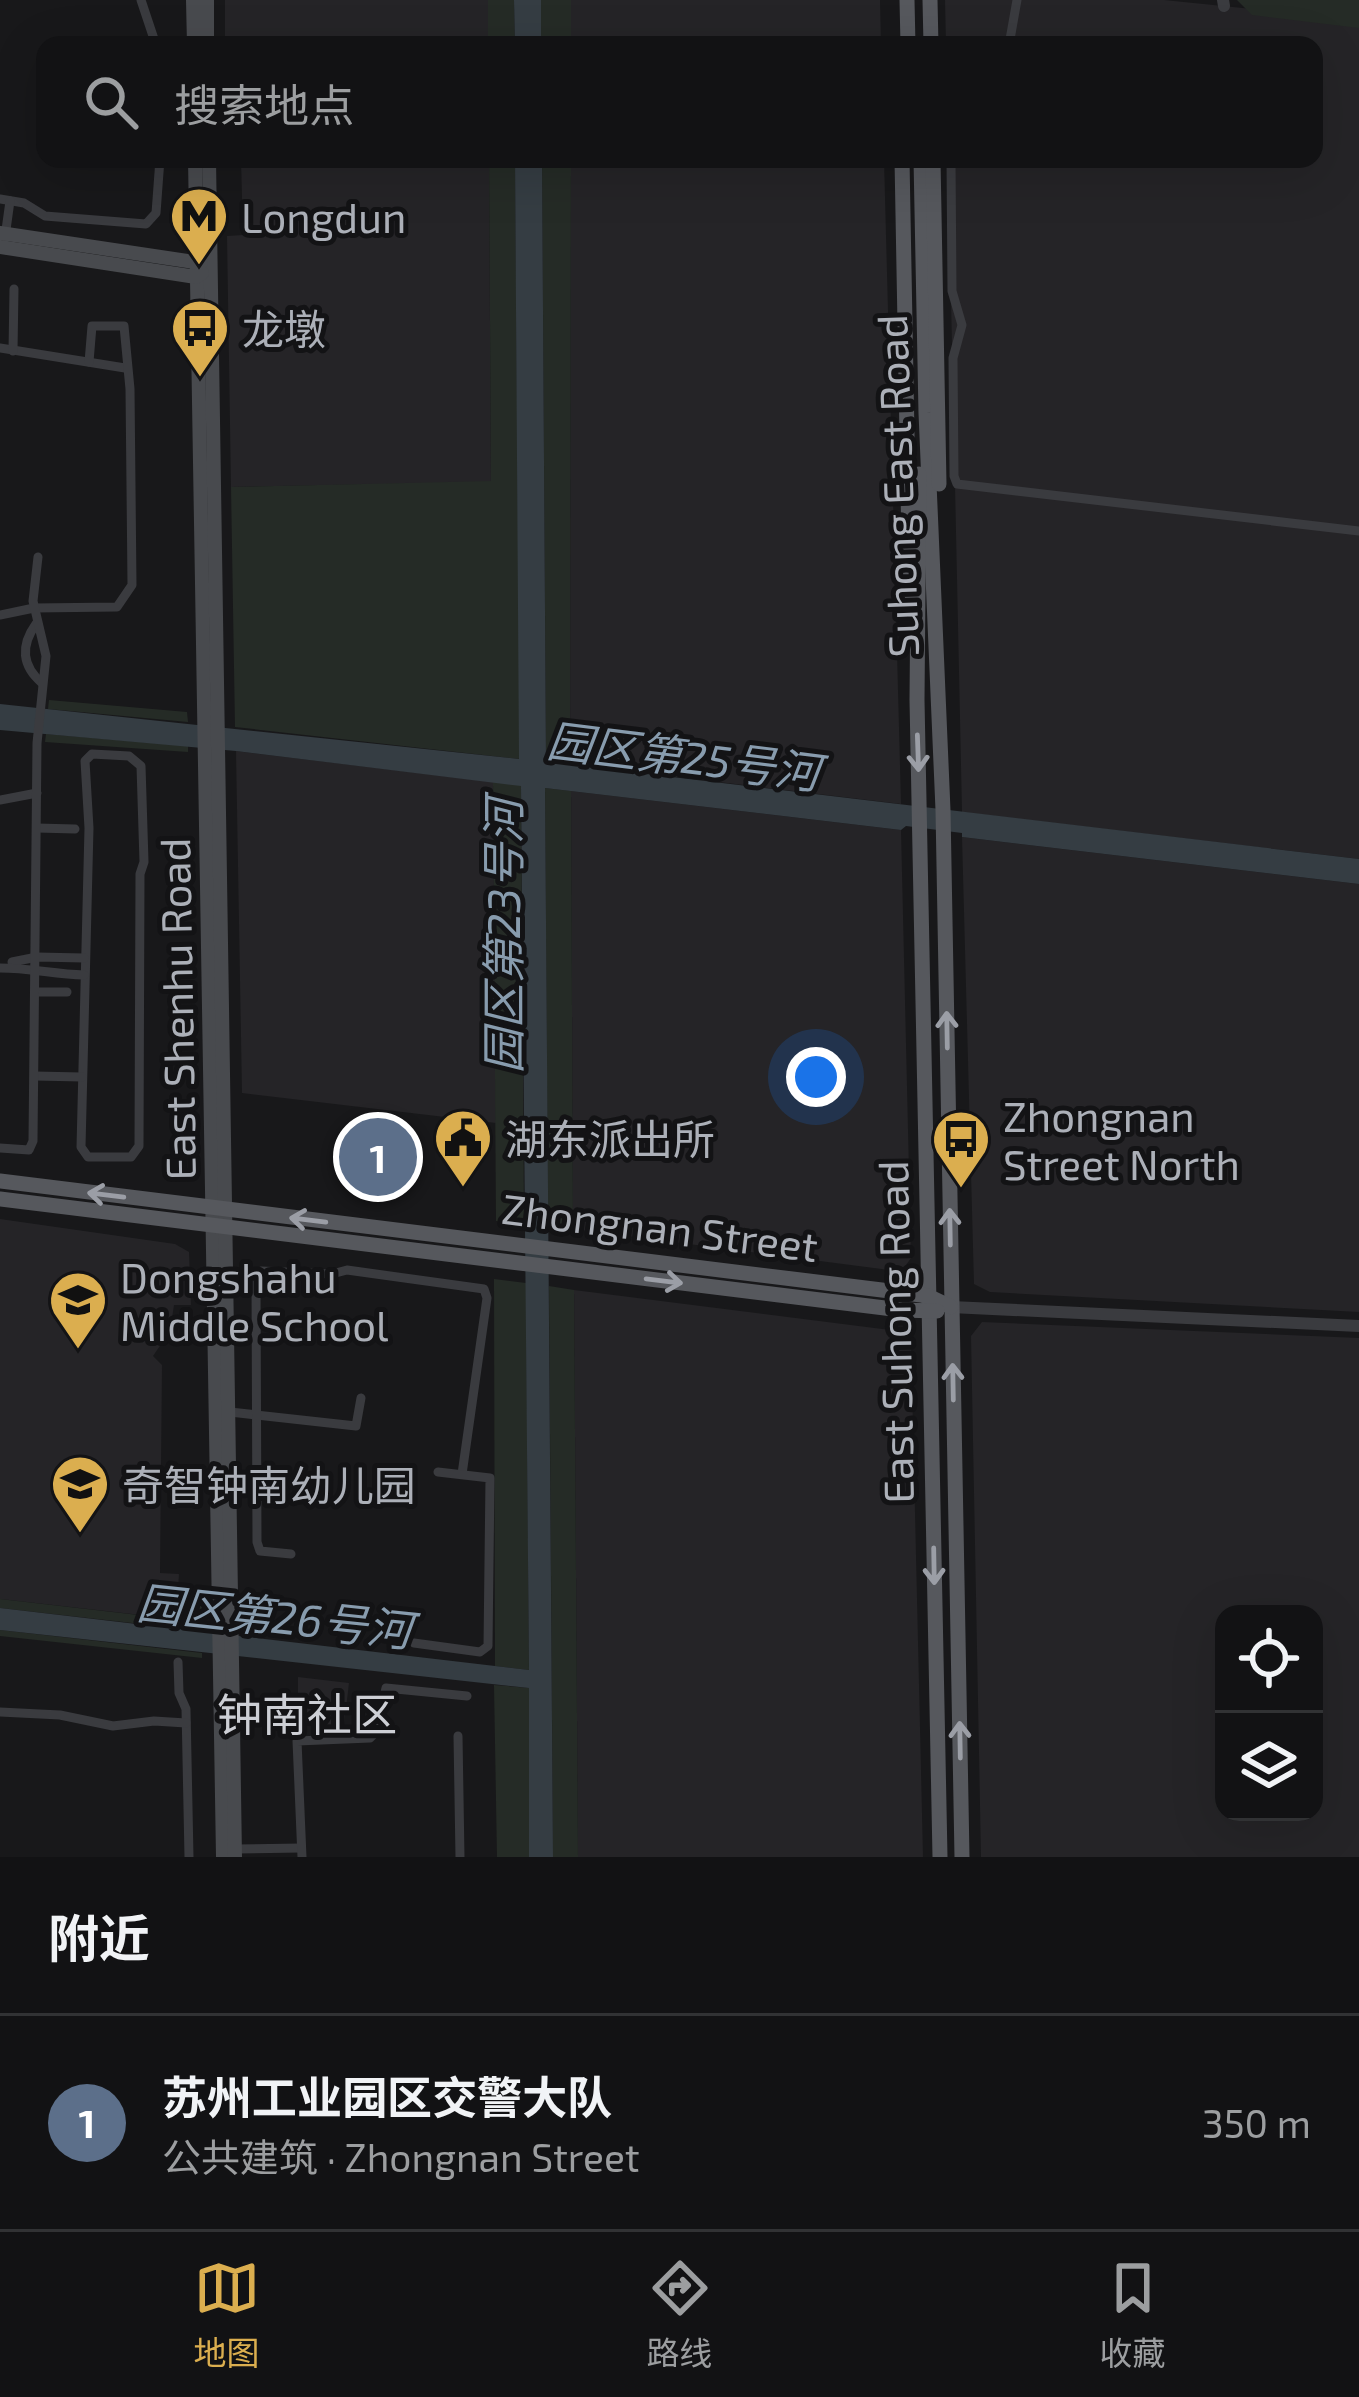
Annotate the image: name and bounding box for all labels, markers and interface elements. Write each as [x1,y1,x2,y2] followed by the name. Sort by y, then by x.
[36,36,1323,168] search box
[78,69,144,135] icon: search
[174,77,354,131] text: 搜索地点
[168,185,230,267] metro station icon: Longdun
[241,191,406,241] place label: Longdun
[169,297,231,379] bus stop icon: 龙墩
[242,303,326,353] place label: 龙墩
[865,314,927,658] street label: Suhong East Road
[545,712,831,799] water label: 园区第25号河
[907,733,930,772] one-way arrow
[475,791,529,1073] water label: 园区第23号河
[148,837,204,1181] street label: East Shenhu Road
[936,1011,958,1050] one-way arrow
[786,1047,846,1107] your location
[1003,1090,1240,1188] place label: Zhongnan Street North
[432,1107,494,1189] public building icon: 湖东派出所
[930,1108,992,1190] bus stop icon: Zhongnan Street North
[339,1112,417,1202] pin: 1
[505,1113,715,1163] place label: 湖东派出所
[866,1160,922,1504] street label: East Suhong Road
[499,1182,821,1270] street label: Zhongnan Street
[87,1183,126,1205] one-way arrow
[289,1208,328,1231] one-way arrow
[939,1208,962,1247] one-way arrow
[120,1251,389,1349] place label: Dongshahu Middle School
[47,1269,109,1351] school or university icon: Dongshahu Middle School
[644,1271,683,1293] one-way arrow
[942,1363,964,1402] one-way arrow
[49,1453,111,1535] school or university icon: 奇智钟南幼儿园
[122,1459,416,1509] place label: 奇智钟南幼儿园
[923,1546,946,1585] one-way arrow
[135,1574,423,1657] water label: 园区第26号河
[1215,1605,1323,1821] map controls
[1215,1605,1323,1713] button: locate
[217,1686,397,1740] district label: 钟南社区
[1215,1713,1323,1821] button: layers
[949,1721,971,1760] one-way arrow
[48,1906,150,1967] text: 附近
[162,2069,612,2123] text: 苏州工业园区交警大队
[79,2099,95,2146] text: 1
[1202,2099,1311,2146] text: 350 m
[162,2133,640,2180] text: 公共建筑 · Zhongnan Street
[194,2255,260,2375] tab: 地图
[647,2255,713,2375] tab: 路线
[1100,2255,1166,2375] tab: 收藏

